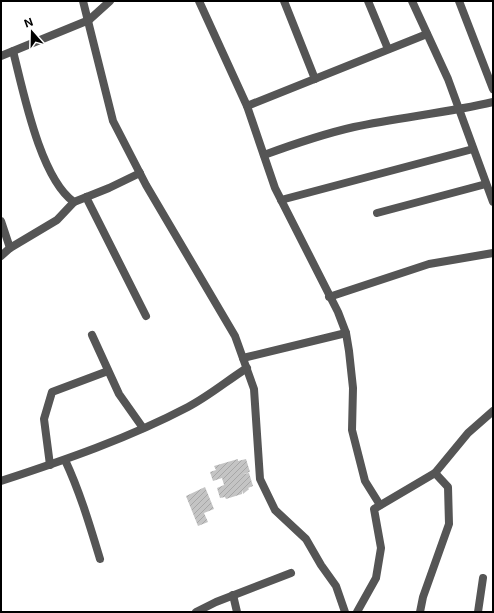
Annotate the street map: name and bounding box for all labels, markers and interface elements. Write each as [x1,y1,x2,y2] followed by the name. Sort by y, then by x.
[12,12,52,52] north arrow
[22,15,35,31] text: N

